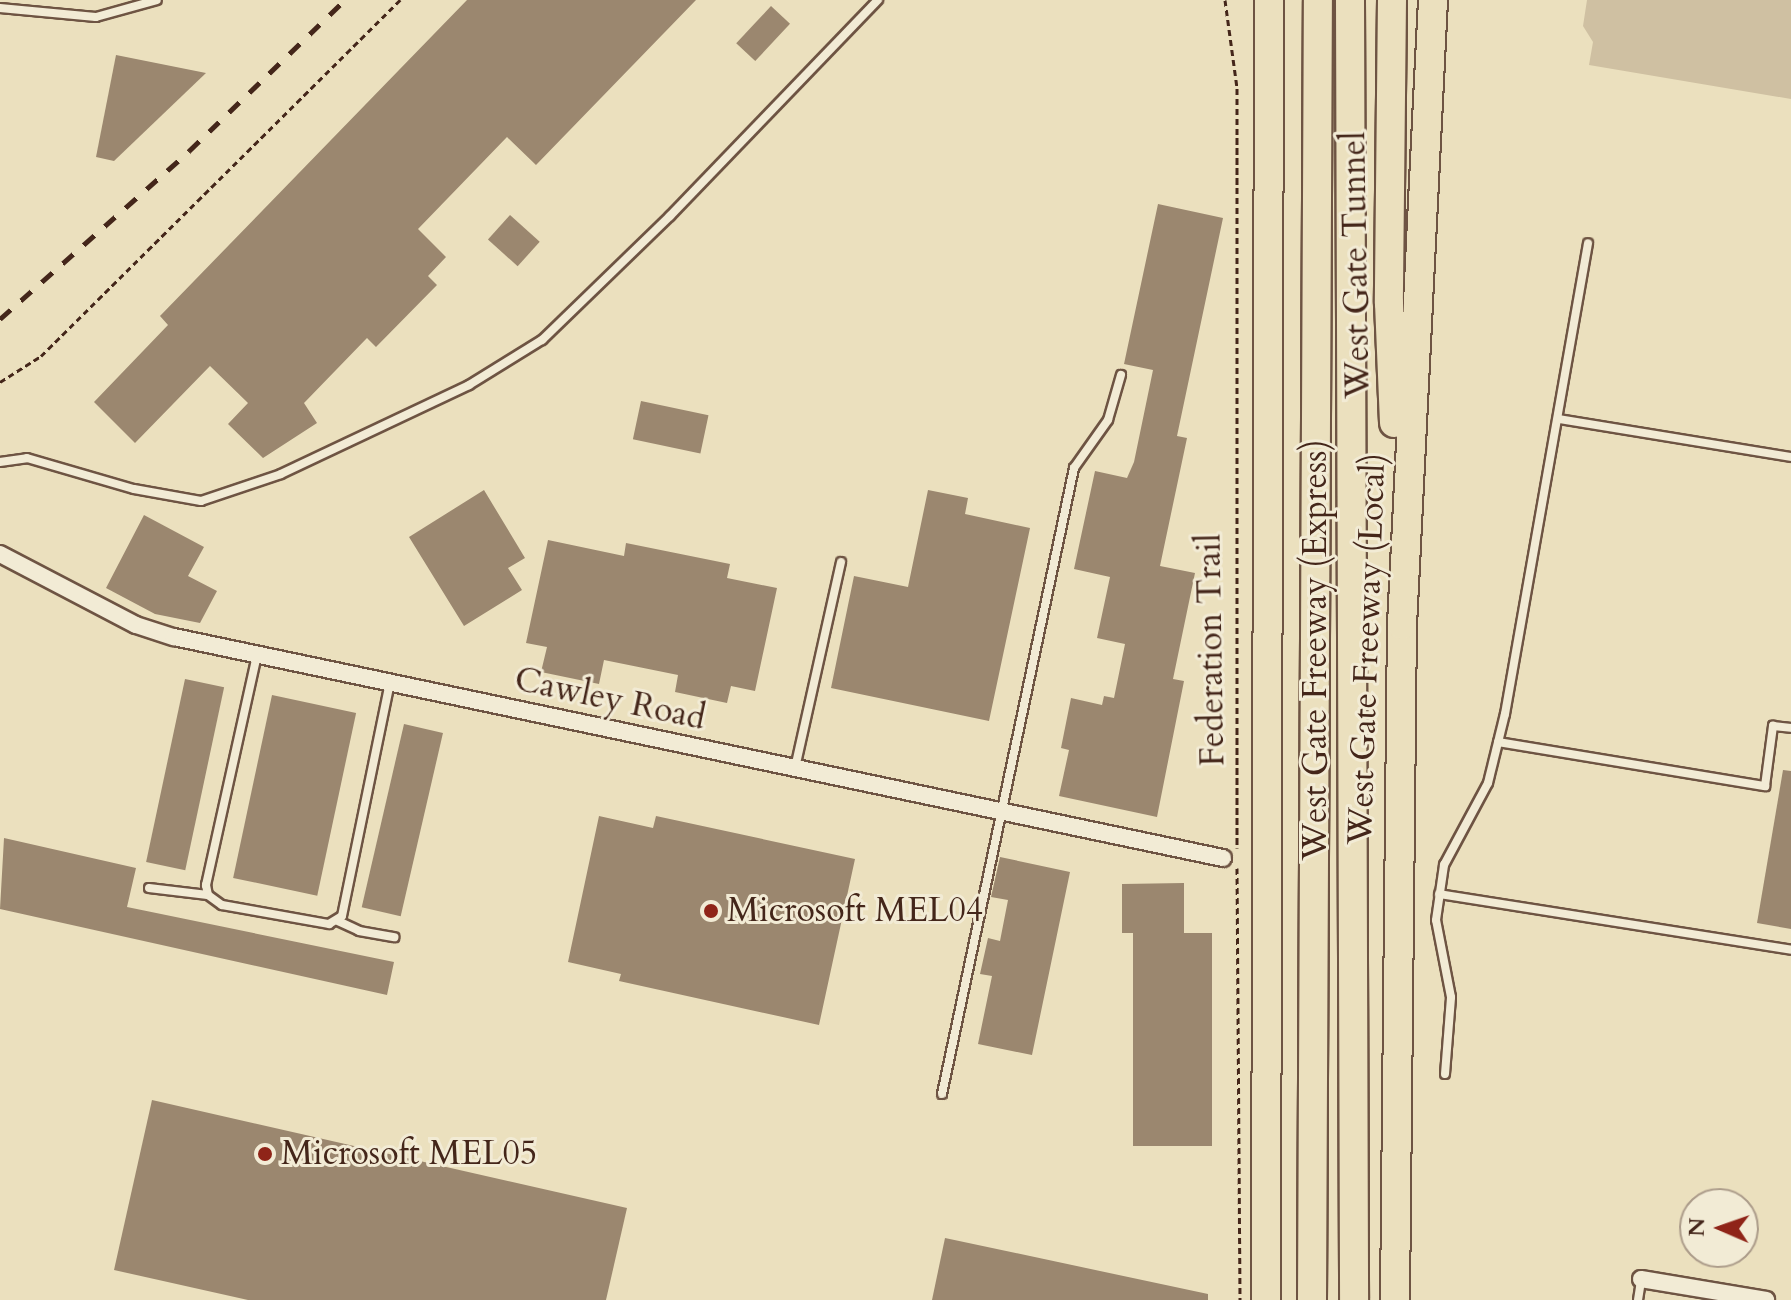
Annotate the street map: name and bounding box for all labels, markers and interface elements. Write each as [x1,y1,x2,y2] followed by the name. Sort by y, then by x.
[1333,131,1379,399] street label: West Gate Tunnel
[1296,440,1336,860] street label: West Gate Freeway (Express)
[1340,452,1394,846] street label: West Gate Freeway (Local)
[1189,533,1233,767] street label: Federation Trail
[511,659,709,739] street label: Cawley Road
[727,891,983,931] place label: Microsoft MEL04
[702,902,720,920] marker: Microsoft MEL04
[281,1134,537,1174] place label: Microsoft MEL05
[256,1145,274,1163] marker: Microsoft MEL05
[1679,1188,1759,1268] north arrow
[1682,1217,1712,1237] text: N

